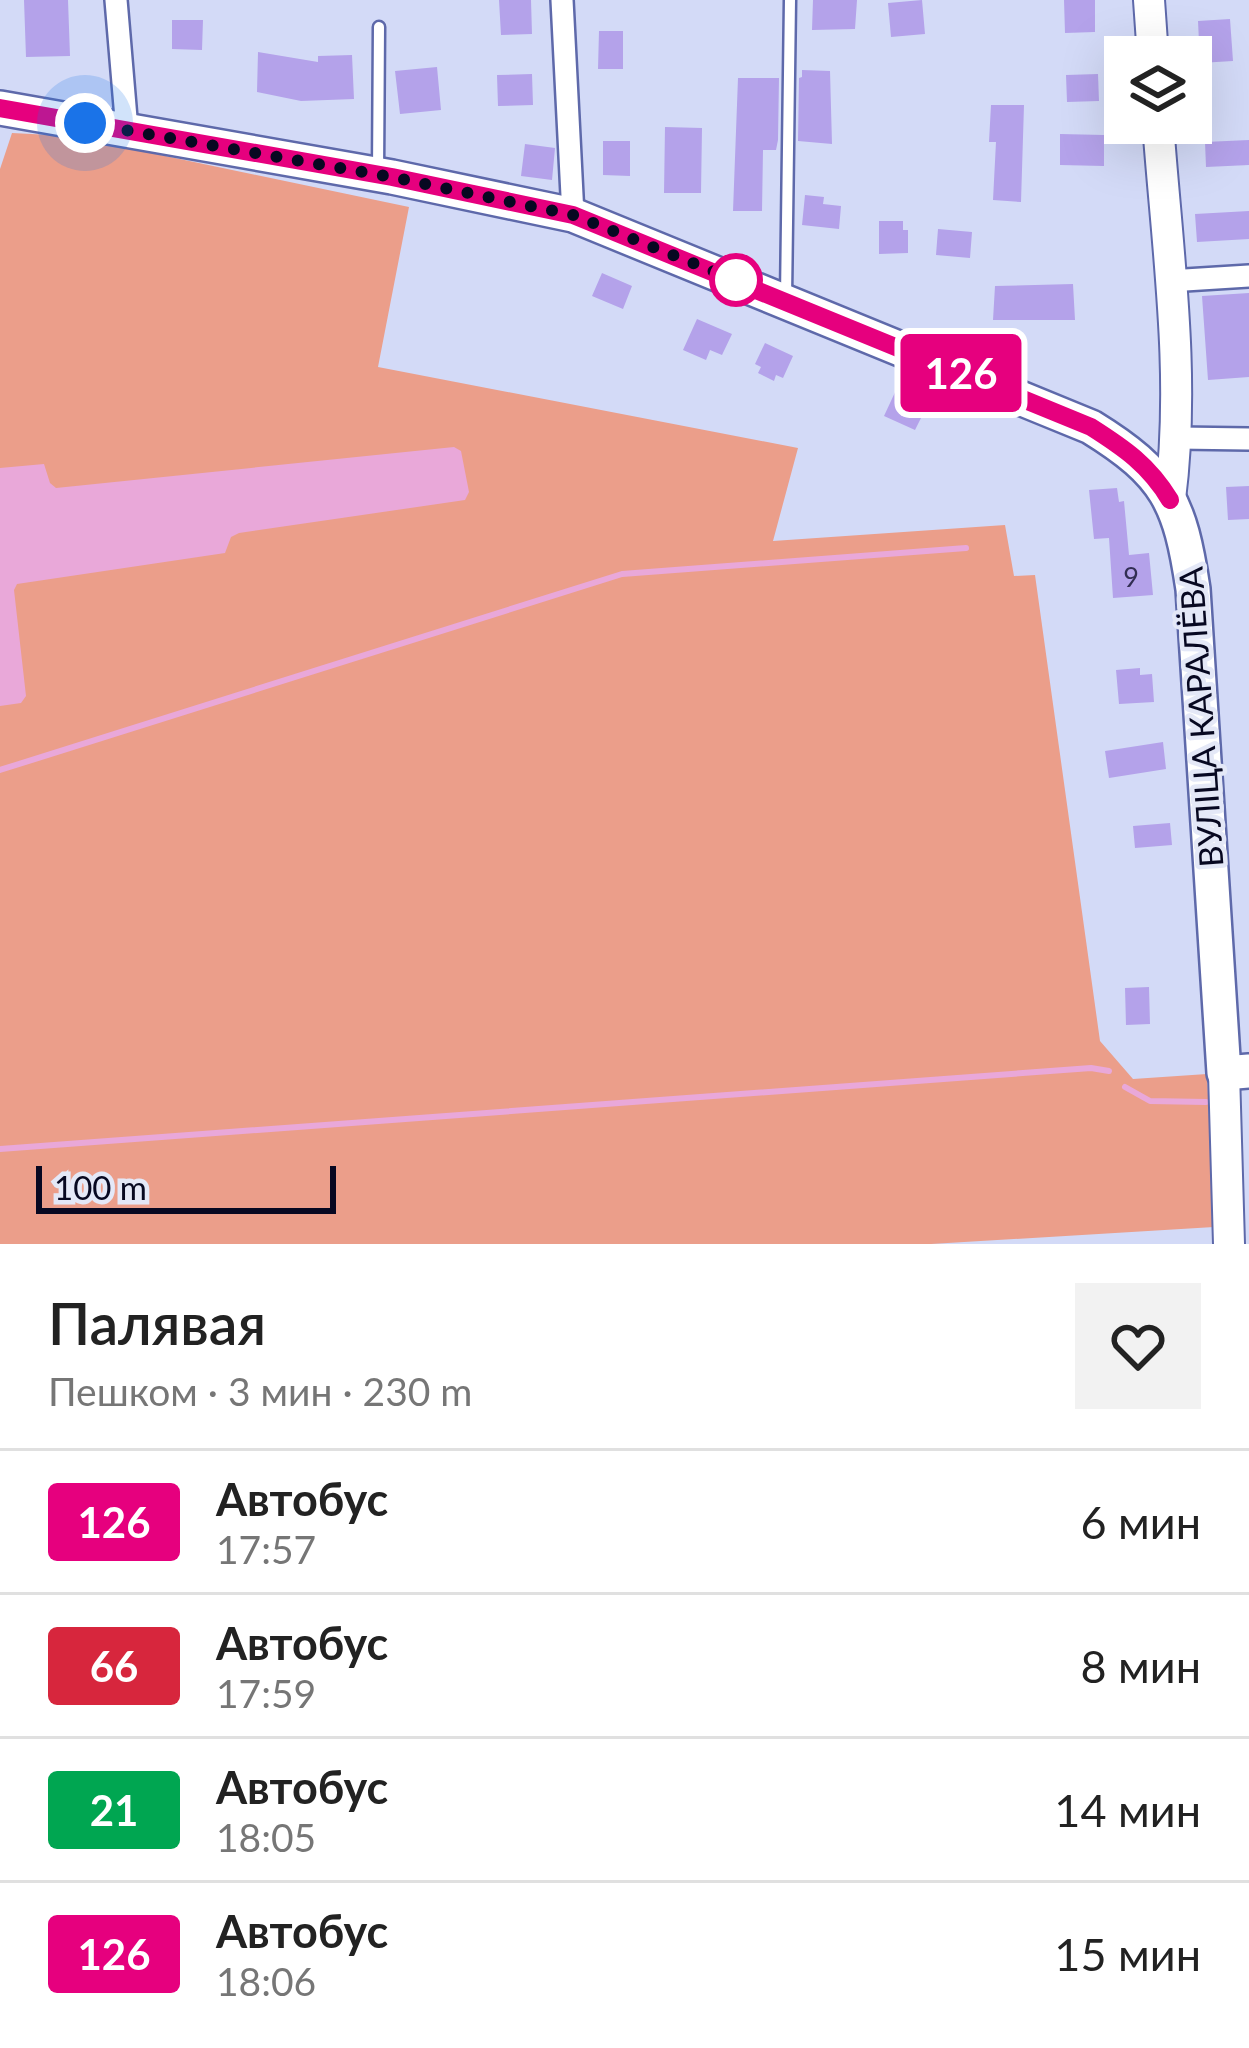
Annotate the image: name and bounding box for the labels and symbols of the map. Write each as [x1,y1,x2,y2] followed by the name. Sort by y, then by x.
[55,93,115,153] your location
[711,255,761,305] unlabelled marker
[892,334,1030,412] line badge: 126
[1123,560,1139,593] house number: 9
[1170,565,1230,868] street label: ВУЛІЦА КАРАЛЁВА
[36,1160,336,1213] scale bar

